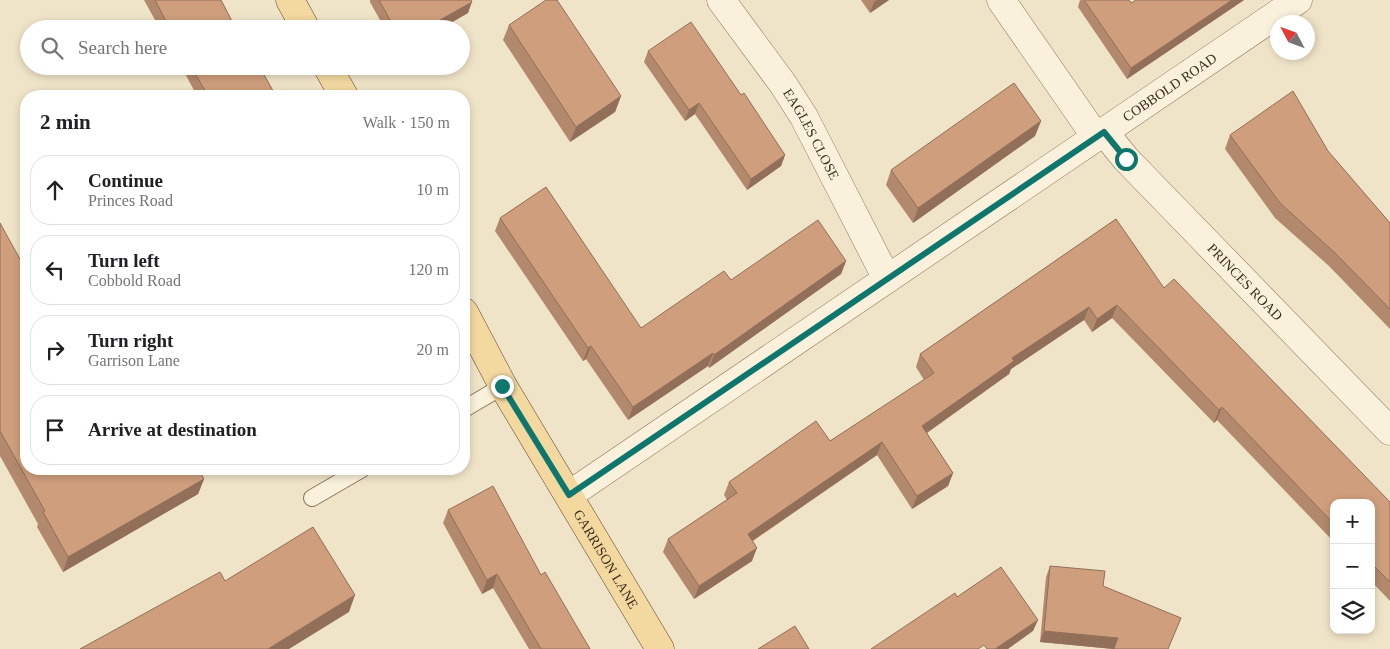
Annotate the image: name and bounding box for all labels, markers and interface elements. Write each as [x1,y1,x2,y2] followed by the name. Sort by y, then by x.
[1270,15,1315,60] north arrow
[20,20,470,75] search box
[38,34,66,62] icon: search
[78,37,167,58] text: Search here
[1120,50,1219,124] street label: COBBOLD ROAD
[780,86,842,182] street label: EAGLES CLOSE
[40,110,91,134] text: 2 min
[363,114,450,131] text: Walk · 150 m
[1115,148,1138,171] route start
[88,170,163,191] text: Continue
[41,176,69,204] icon: ahead
[417,181,449,198] text: 10 m
[88,192,173,209] text: Princes Road
[1205,240,1286,323] street label: PRINCES ROAD
[88,250,160,271] text: Turn left
[41,256,69,284] icon: left
[409,261,449,278] text: 120 m
[88,272,181,289] text: Cobbold Road
[88,330,173,351] text: Turn right
[41,336,69,364] icon: right
[417,341,449,358] text: 20 m
[88,352,180,369] text: Garrison Lane
[491,375,514,398] route end
[41,416,69,444] icon: arrive
[88,419,257,440] text: Arrive at destination
[1330,499,1375,634] map controls
[1330,499,1375,544] button: +
[571,507,641,611] street label: GARRISON LANE
[1330,544,1375,589] button: −
[1330,589,1375,634] button: layers

